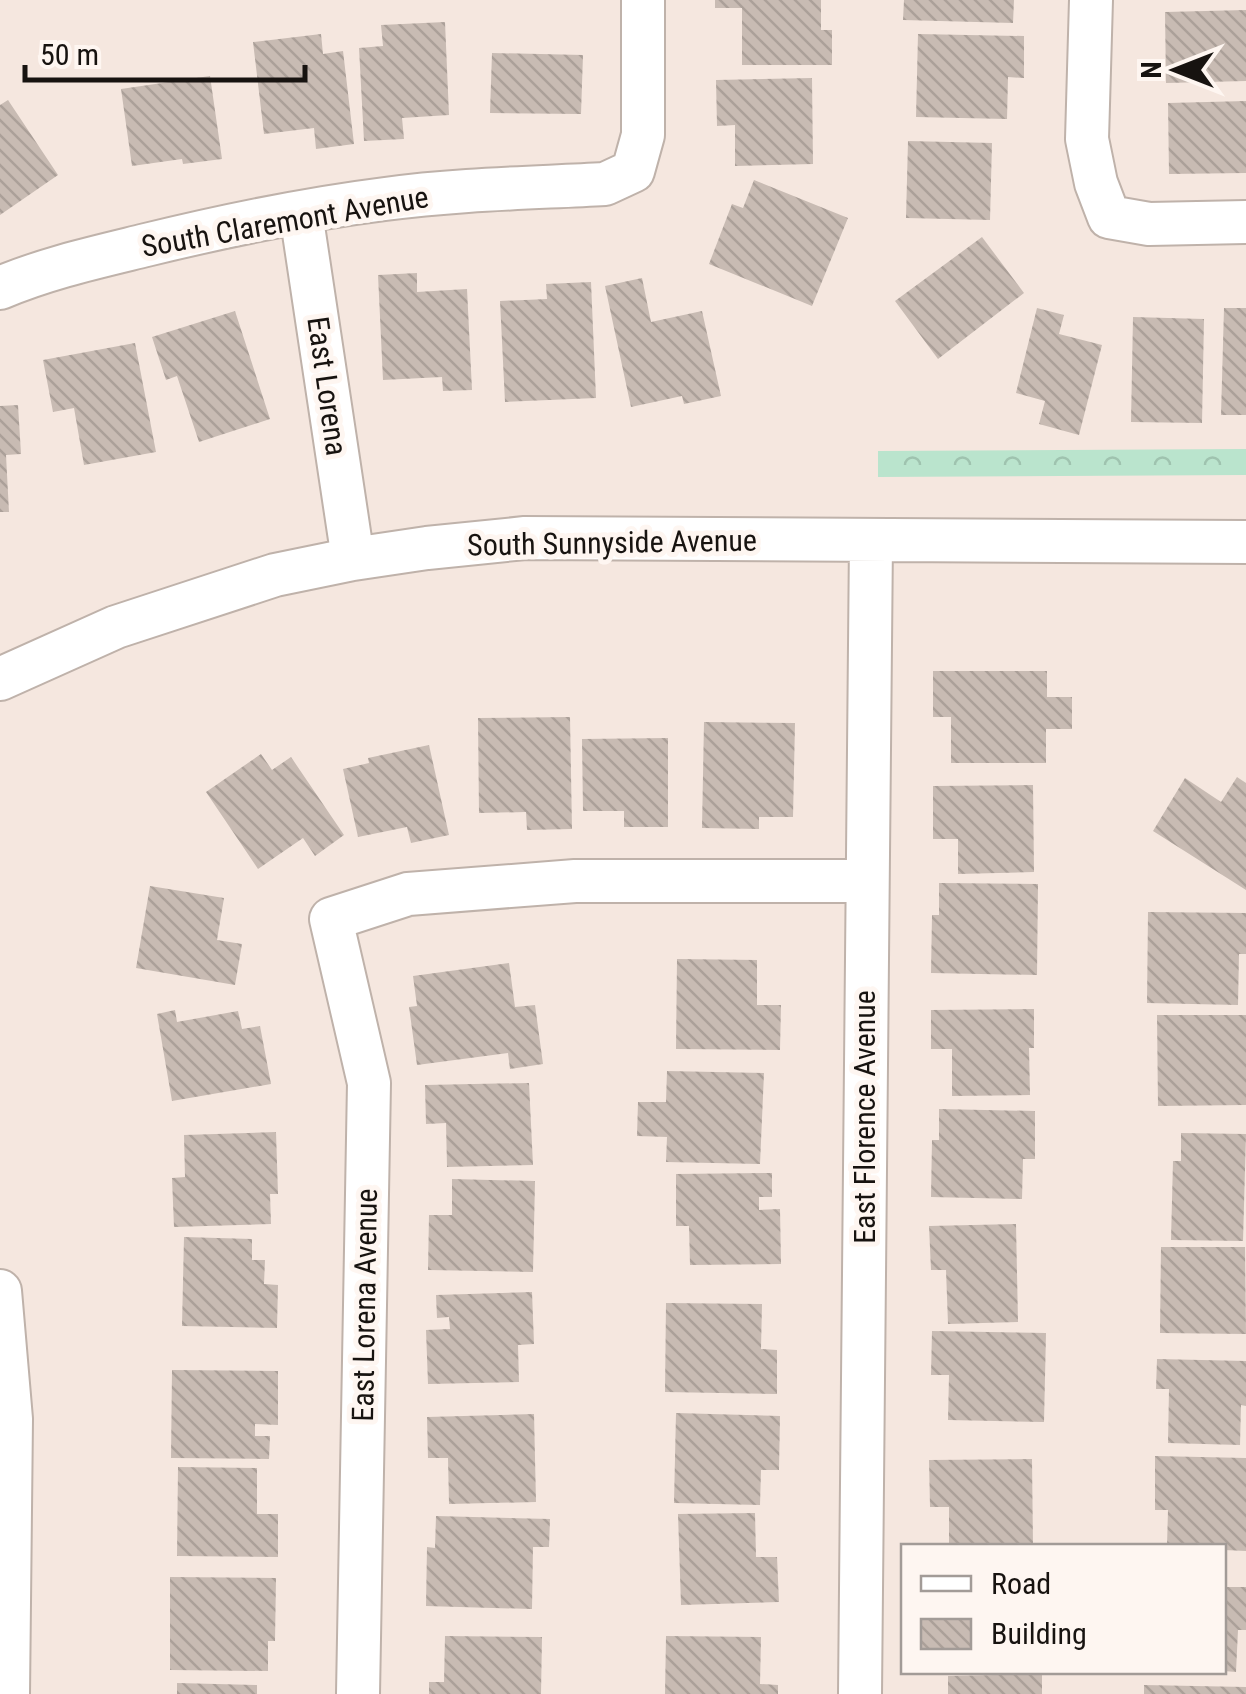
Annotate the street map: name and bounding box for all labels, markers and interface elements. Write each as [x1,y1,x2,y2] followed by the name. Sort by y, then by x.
[25,20,305,82] scale bar
[1126,20,1226,120] north arrow
[40,37,99,72] text: 50 m
[1135,61,1168,79] text: N
[139,179,431,264] street label: South Claremont Avenue
[300,314,355,458] street label: East Lorena
[467,522,757,563] street label: South Sunnyside Avenue
[847,990,882,1244] street label: East Florence Avenue
[345,1188,384,1422] street label: East Lorena Avenue
[901,1544,1226,1674] legend
[991,1566,1051,1601] text: Road
[991,1616,1087,1651] text: Building

